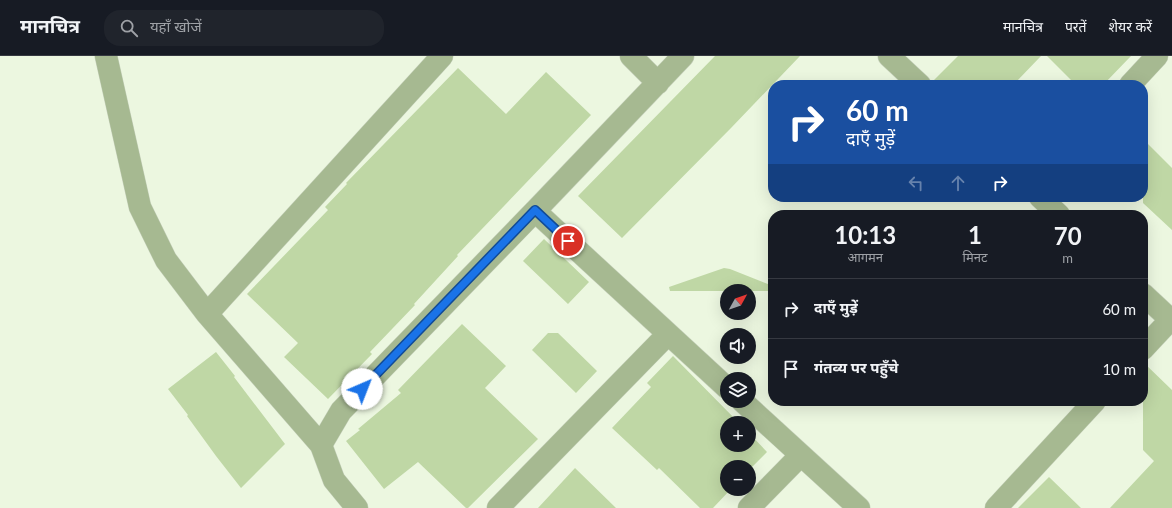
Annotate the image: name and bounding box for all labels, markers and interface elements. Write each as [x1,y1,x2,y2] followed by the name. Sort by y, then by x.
[104,10,384,46] search box
[20,14,80,37] text: मानचित्र
[118,17,140,39] icon: search
[150,17,202,35] text: यहाँ खोजें
[1003,18,1043,35] text: मानचित्र
[1065,18,1087,35] text: परतें
[1109,18,1152,35] text: शेयर करें
[846,93,909,127] text: 60 m
[780,96,832,148] icon: right
[846,127,895,149] text: दाएँ मुड़ें
[905,172,927,194] icon: left
[947,172,969,194] icon: ahead
[989,172,1011,194] icon: right
[834,220,896,249] text: 10:13
[968,220,982,249] text: 1
[1054,221,1082,250] text: 70
[551,224,585,258] pin
[557,230,579,252] icon: arrive
[847,249,883,265] text: आगमन
[963,249,987,265] text: मिनट
[1062,250,1073,266] text: m
[720,284,756,320] north arrow
[720,284,756,496] map controls
[780,298,802,320] icon: right
[814,298,858,316] text: दाएँ मुड़ें
[1102,300,1136,318] text: 60 m
[720,328,756,364] button: sound
[780,358,802,380] icon: arrive
[814,358,898,376] text: गंतव्य पर पहुँचे
[1102,360,1136,378] text: 10 m
[341,368,383,410] position arrow
[720,372,756,408] button: layers
[720,416,756,452] button: +
[720,460,756,496] button: −

